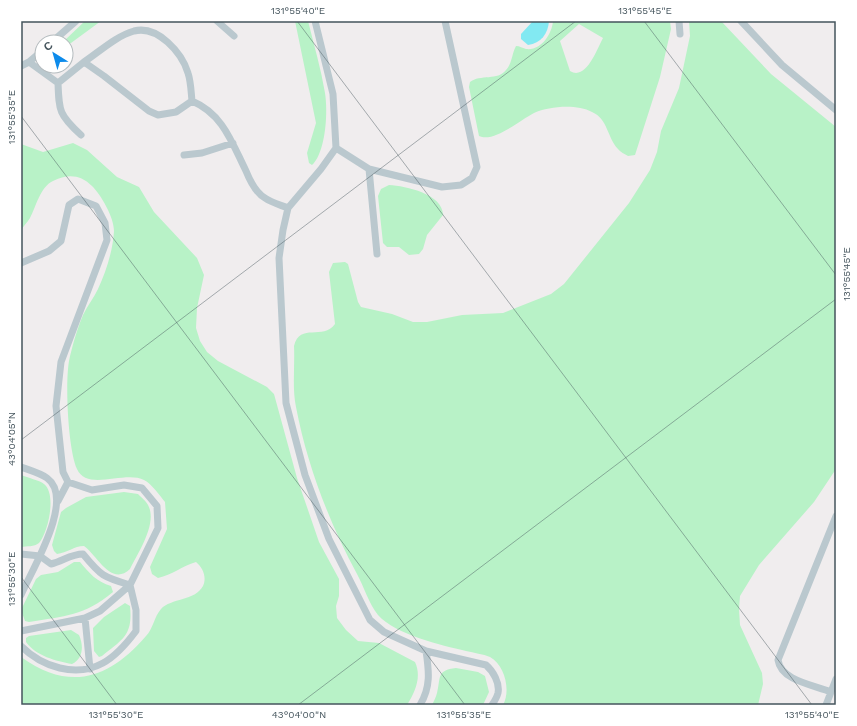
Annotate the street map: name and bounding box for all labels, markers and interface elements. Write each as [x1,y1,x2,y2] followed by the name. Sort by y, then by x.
[271,5,325,16] text: 131°55'40"E
[618,5,672,16] text: 131°55'45"E
[34,34,74,74] north arrow
[41,39,55,54] text: С
[6,90,17,144] text: 131°55'35"E
[841,247,852,301] text: 131°55'45"E
[6,412,17,466] text: 43°04'05"N
[6,552,17,606] text: 131°55'30"E
[89,709,143,720] text: 131°55'30"E
[272,709,326,720] text: 43°04'00"N
[437,709,491,720] text: 131°55'35"E
[785,709,839,720] text: 131°55'40"E

